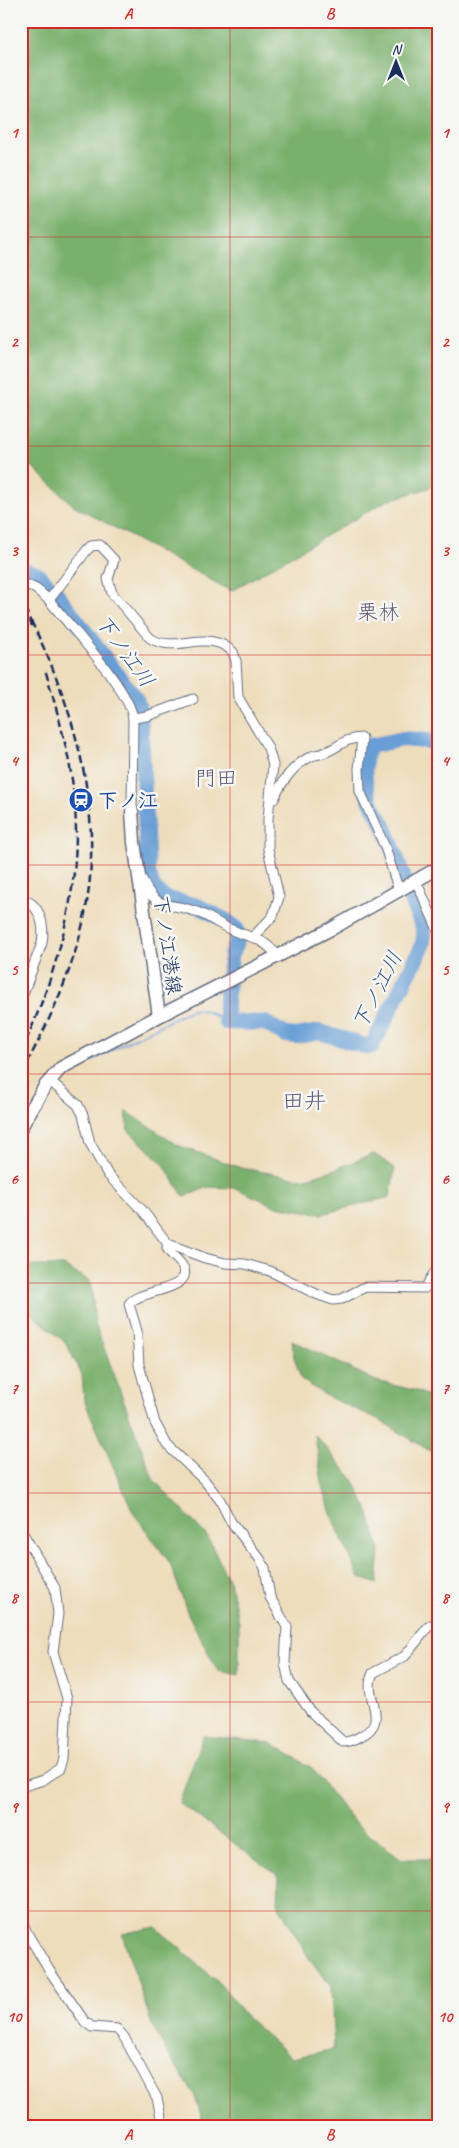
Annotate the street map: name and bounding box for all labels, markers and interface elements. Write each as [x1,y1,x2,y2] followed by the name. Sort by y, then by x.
[124,4,134,24] text: A
[326,4,336,24] text: B
[372,38,422,88] north arrow
[392,41,403,58] text: N
[10,123,19,143] text: 1
[441,123,450,143] text: 1
[10,332,19,352] text: 2
[441,332,450,352] text: 2
[10,541,19,561] text: 3
[441,541,450,561] text: 3
[357,599,399,625] district label: 栗林
[90,609,160,693] water label: 下ノ江川
[10,751,19,771] text: 4
[441,751,450,771] text: 4
[195,765,237,791] district label: 門田
[68,787,94,813] station icon: 下ノ江
[98,788,158,813] place label: 下ノ江
[148,894,187,996] street label: 下ノ江港線
[346,947,408,1033] water label: 下ノ江川
[11,960,20,980] text: 5
[442,960,451,980] text: 5
[282,1087,326,1115] district label: 田井
[10,1169,19,1189] text: 6
[441,1169,450,1189] text: 6
[10,1379,19,1399] text: 7
[441,1379,450,1399] text: 7
[10,1588,19,1608] text: 8
[441,1588,450,1608] text: 8
[10,1797,19,1817] text: 9
[441,1797,450,1817] text: 9
[7,2007,23,2027] text: 10
[438,2007,454,2027] text: 10
[124,2125,134,2145] text: A
[326,2125,336,2145] text: B

